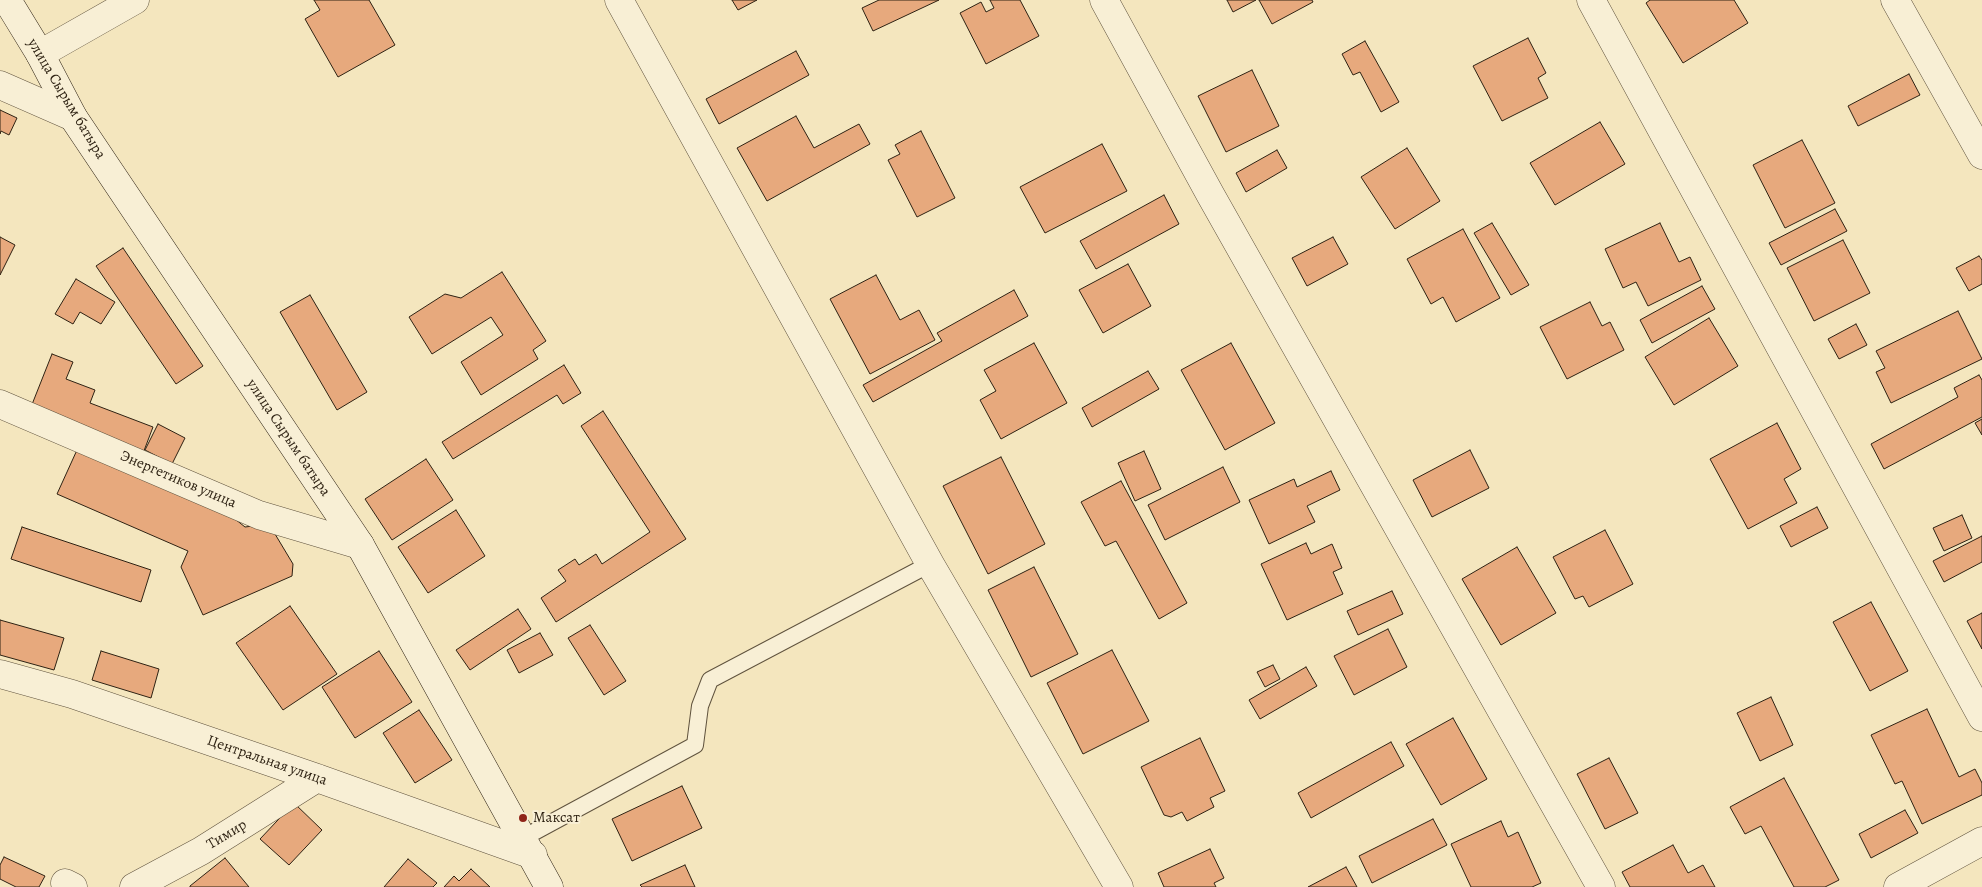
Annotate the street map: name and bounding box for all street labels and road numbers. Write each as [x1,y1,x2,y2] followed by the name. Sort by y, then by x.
[23,35,109,163] street label: улица Сырым батыра
[242,376,334,500] street label: улица Сырым батыра
[117,447,239,513] street label: Энергетиков улица
[205,732,329,790] street label: Центральная улица
[204,816,250,854] street label: Тимир

